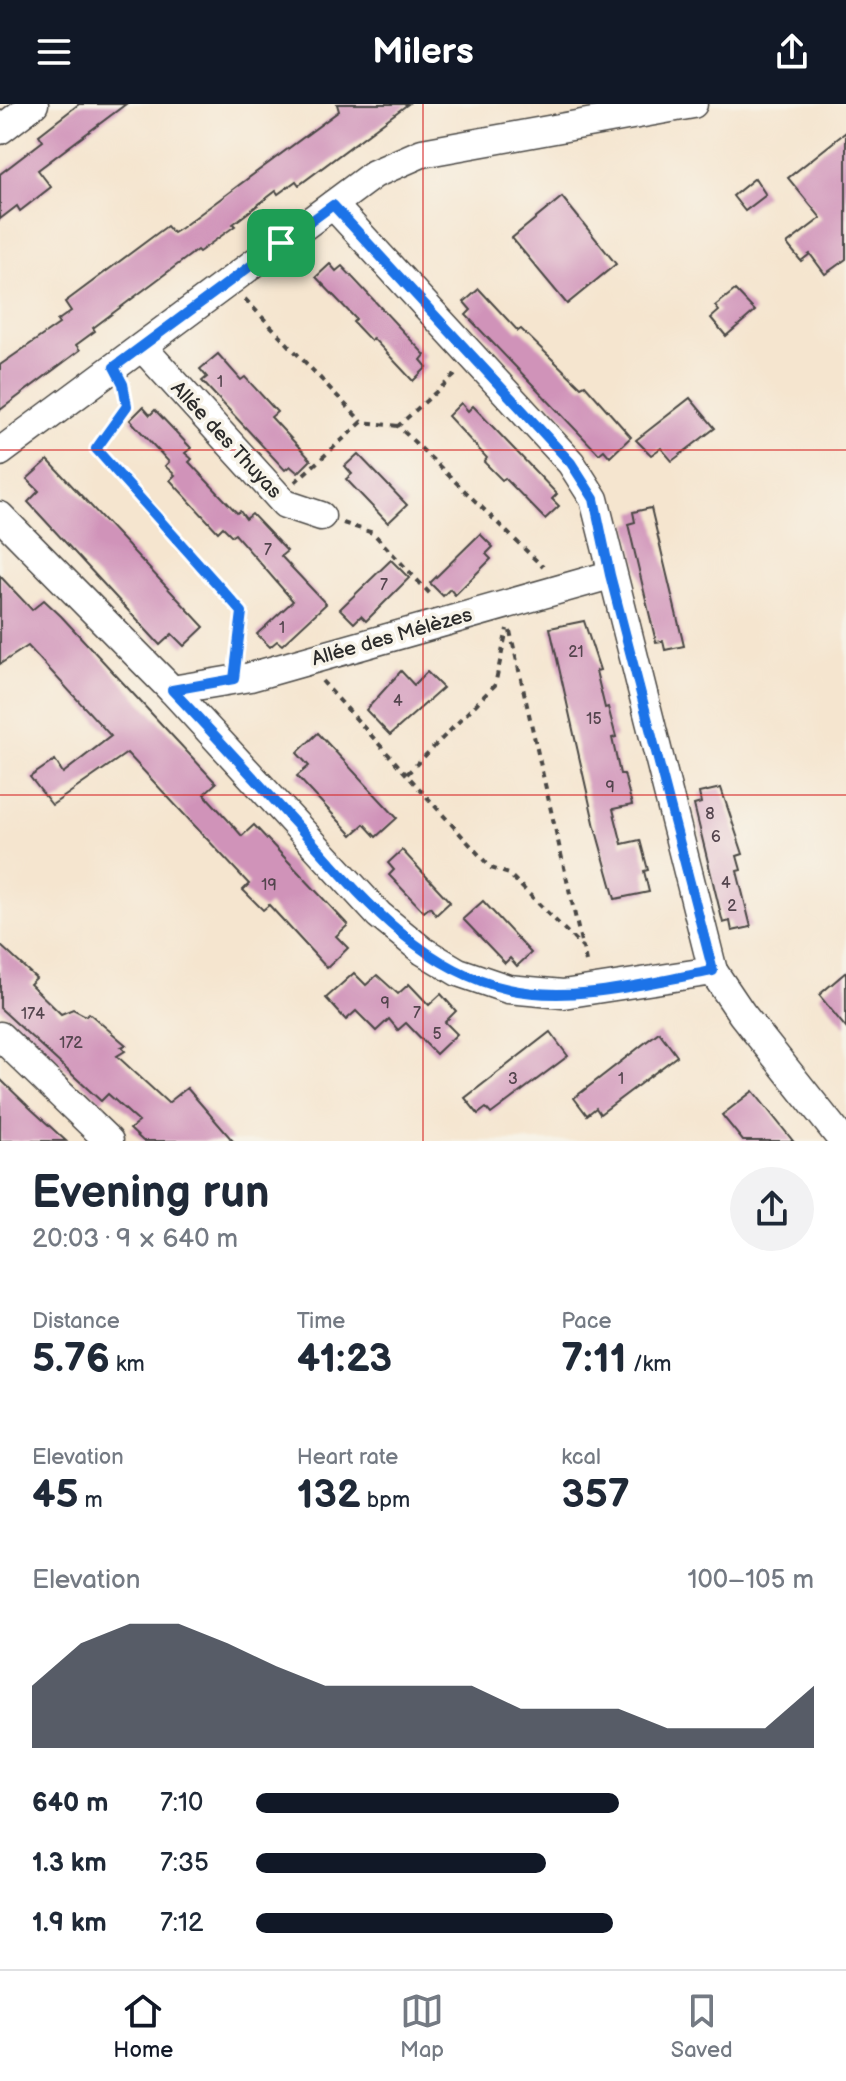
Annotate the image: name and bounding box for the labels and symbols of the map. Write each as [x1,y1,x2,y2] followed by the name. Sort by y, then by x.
[247,209,315,277] pin
[217,373,223,392] house number: 1
[166,376,287,504] street label: Allée des Thuyas
[264,541,272,560] house number: 7
[380,576,388,595] house number: 7
[309,603,475,671] street label: Allée des Mélèzes
[279,619,285,638] house number: 1
[568,643,584,662] house number: 21
[393,692,403,711] house number: 4
[586,710,602,729] house number: 15
[605,778,615,797] house number: 9
[705,805,715,824] house number: 8
[711,828,721,847] house number: 6
[721,874,731,893] house number: 4
[261,876,277,895] house number: 19
[727,897,737,916] house number: 2
[380,994,390,1013] house number: 9
[413,1004,421,1023] house number: 7
[21,1005,45,1024] house number: 174
[432,1025,442,1044] house number: 5
[59,1034,83,1053] house number: 172
[508,1070,518,1089] house number: 3
[618,1070,624,1089] house number: 1

